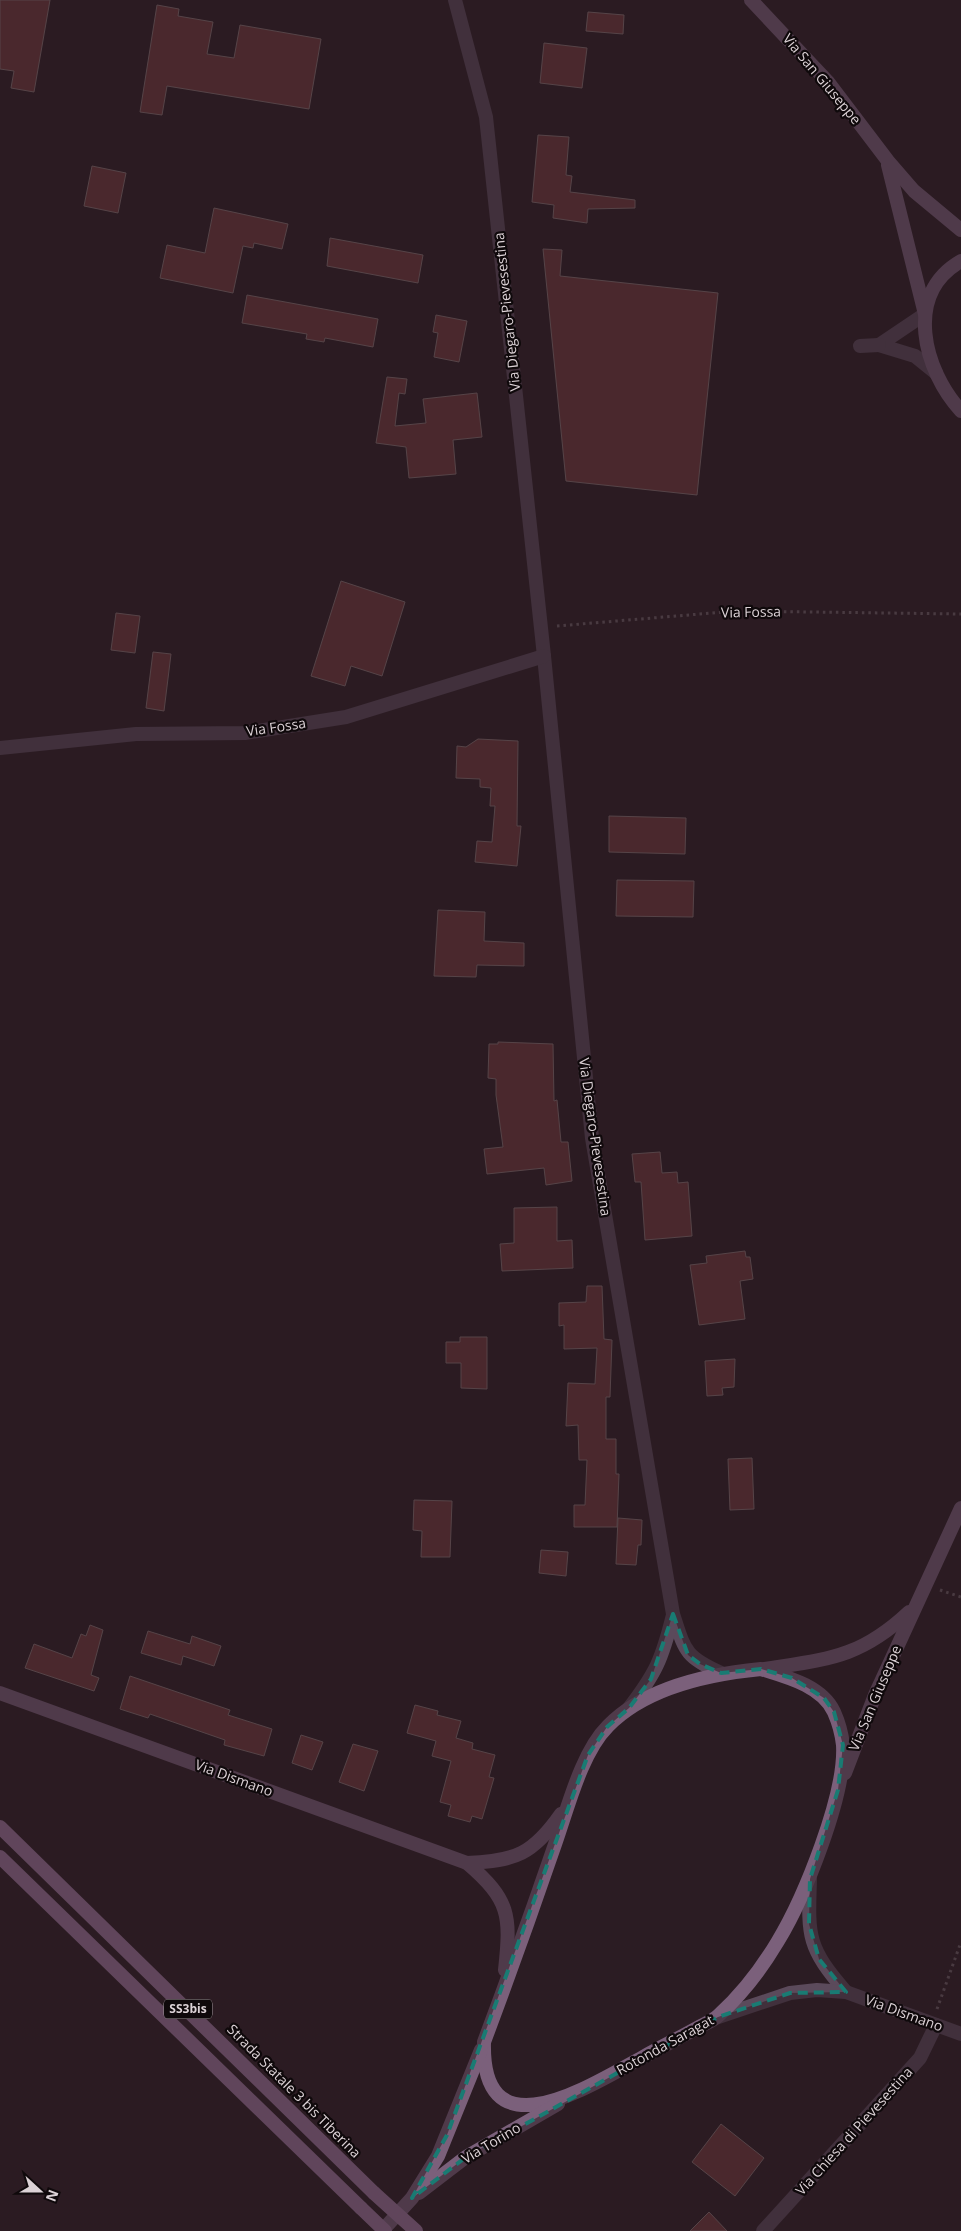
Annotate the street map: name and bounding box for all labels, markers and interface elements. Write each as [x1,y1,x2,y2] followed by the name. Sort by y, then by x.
[779,29,866,128] street label: Via San Giuseppe
[489,232,524,392] street label: Via Diegaro-Pievesestina
[721,601,781,622] street label: Via Fossa
[245,713,307,740] street label: Via Fossa
[575,1057,616,1217] street label: Via Diegaro-Pievesestina
[844,1642,905,1753] street label: Via San Giuseppe
[193,1755,276,1800] street label: Via Dismano
[863,1990,946,2035] street label: Via Dismano
[164,2000,212,2018] road number: SS3bis
[613,2010,717,2079] street label: Rotonda Saragat
[223,2020,365,2162] street label: Strada Statale 3 bis Tiberina
[791,2062,916,2199] street label: Via Chiesa di Pievesestina
[458,2118,524,2168] street label: Via Torino
[15,2166,65,2216] north arrow
[42,2187,64,2205] text: N

